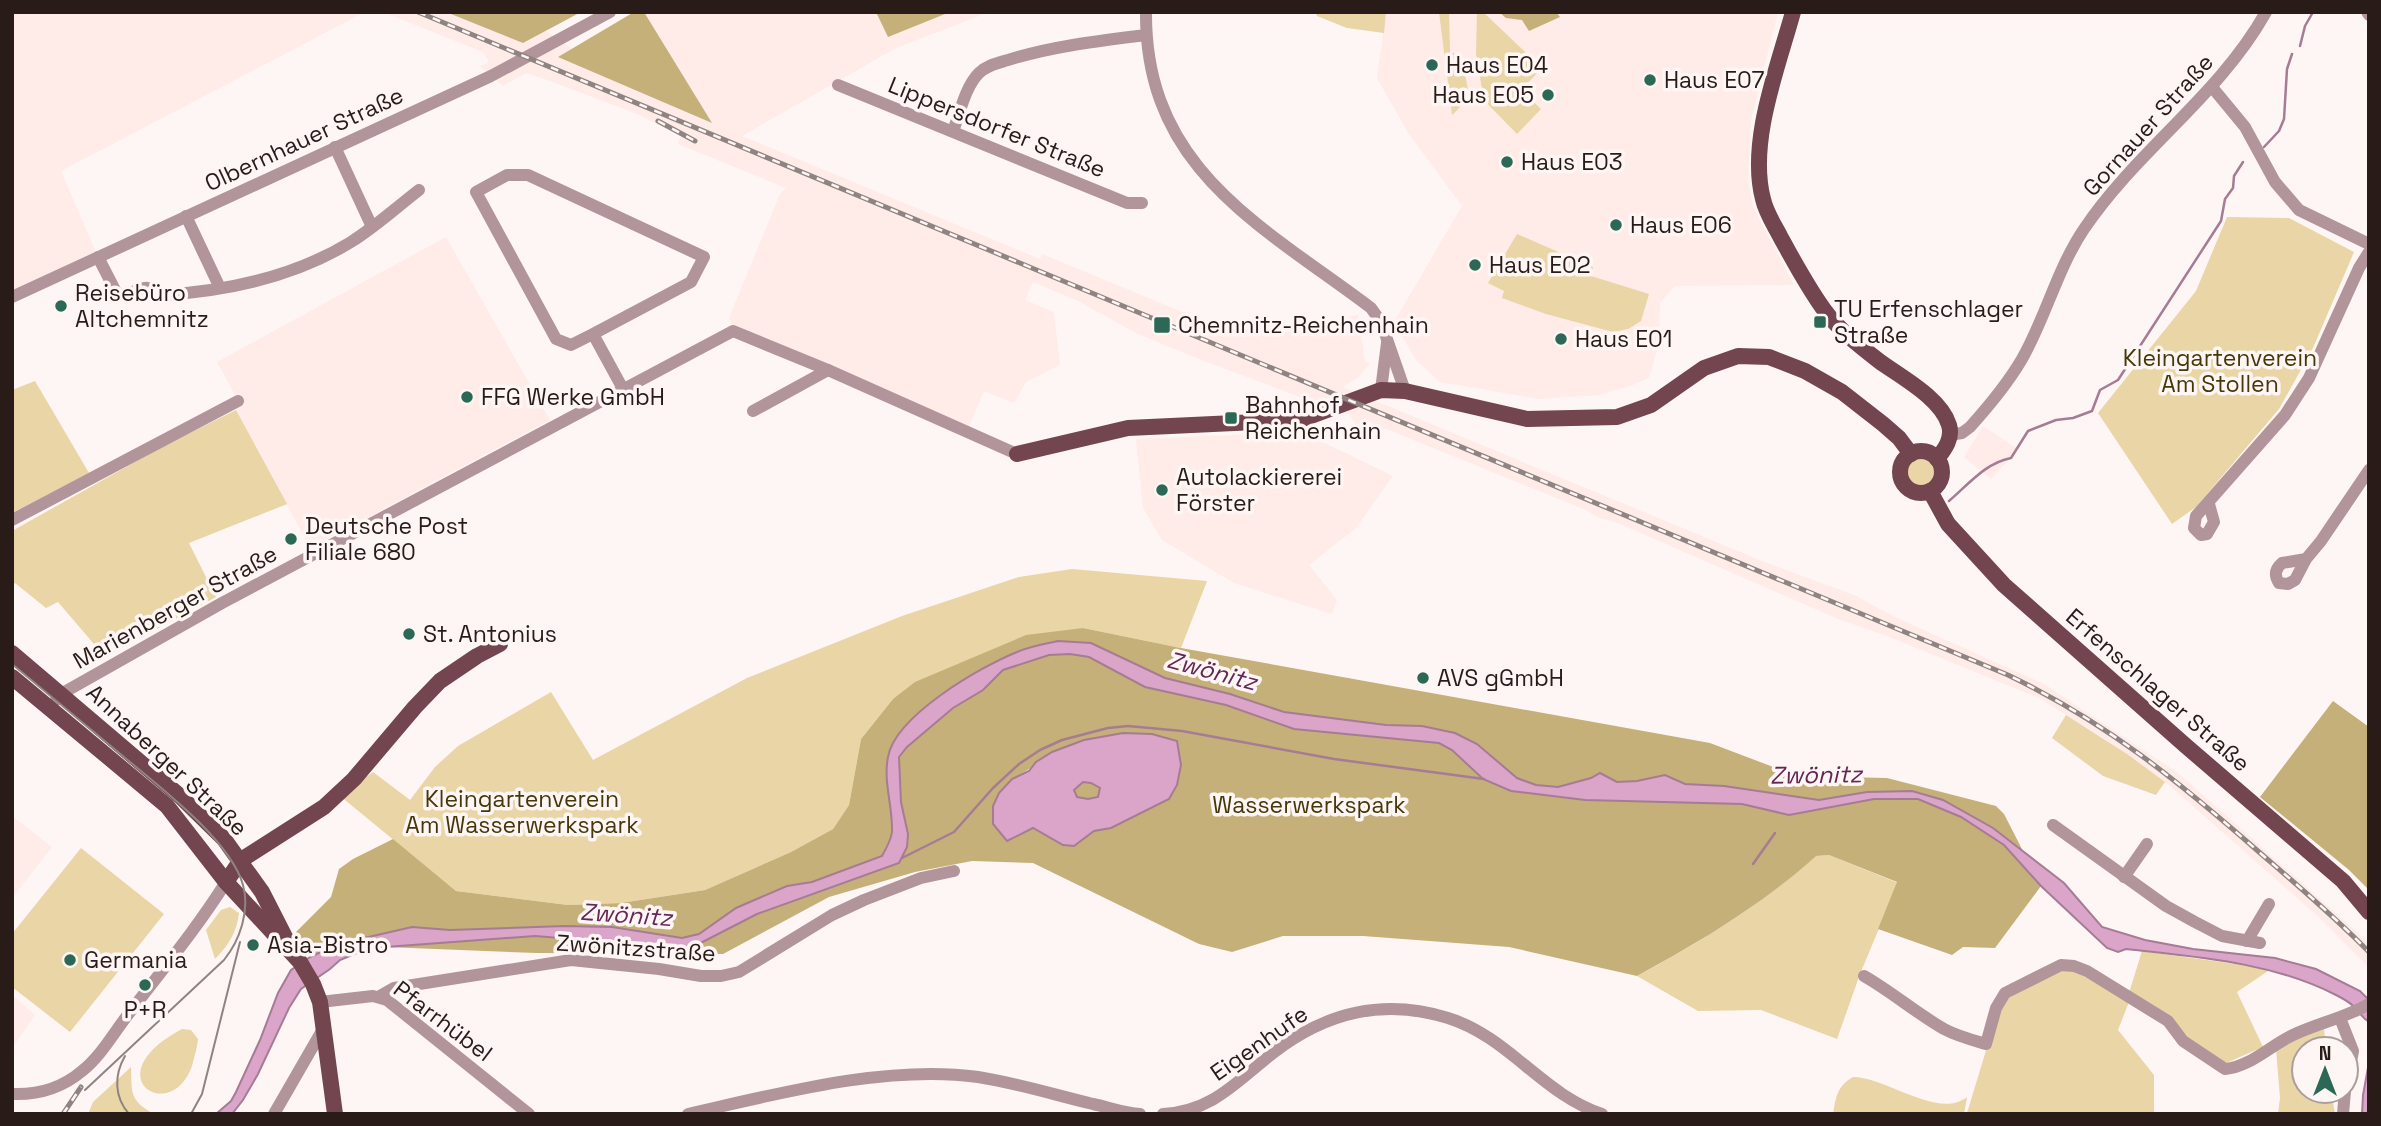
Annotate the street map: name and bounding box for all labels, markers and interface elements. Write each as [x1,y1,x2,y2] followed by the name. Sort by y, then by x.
[2076,47,2220,203] street label: Gornauer Straße
[1446,50,1548,80] place label: Haus E04
[1424,57,1440,73] marker: Haus E04
[1664,65,1764,95] place label: Haus E07
[884,70,1110,184] street label: Lippersdorfer Straße
[1642,72,1658,88] marker: Haus E07
[200,80,408,198] street label: Olbernhauer Straße
[1432,80,1534,110] place label: Haus E05
[1540,87,1556,103] marker: Haus E05
[1521,147,1623,177] place label: Haus E03
[1499,154,1515,170] marker: Haus E03
[1630,210,1732,240] place label: Haus E06
[1608,217,1624,233] marker: Haus E06
[1489,250,1591,280] place label: Haus E02
[1467,257,1483,273] marker: Haus E02
[75,278,209,334] place label: Reisebüro Altchemnitz
[1834,294,2023,350] place label: TU Erfenschlager Straße
[53,298,69,314] marker: Reisebüro Altchemnitz
[1178,310,1429,340] place label: Chemnitz-Reichenhain
[1812,314,1828,330] marker: TU Erfenschlager Straße
[1152,315,1172,335] marker: Chemnitz-Reichenhain
[1575,324,1672,354] place label: Haus E01
[1553,331,1569,347] marker: Haus E01
[2123,343,2317,399] park label: Kleingartenverein Am Stollen
[481,382,665,412] place label: FFG Werke GmbH
[459,389,475,405] marker: FFG Werke GmbH
[1245,390,1381,446] place label: Bahnhof Reichenhain
[1223,410,1239,426] marker: Bahnhof Reichenhain
[1176,462,1342,518] place label: Autolackiererei Förster
[1154,482,1170,498] marker: Autolackiererei Förster
[305,511,468,567] place label: Deutsche Post Filiale 680
[283,531,299,547] marker: Deutsche Post Filiale 680
[68,538,282,676] street label: Marienberger Straße
[2060,602,2256,778] street label: Erfenschlager Straße
[423,619,557,649] place label: St. Antonius
[401,626,417,642] marker: St. Antonius
[1164,644,1262,698] water label: Zwönitz
[1437,663,1564,693] place label: AVS gGmbH
[1415,670,1431,686] marker: AVS gGmbH
[80,677,254,843] street label: Annaberger Straße
[1770,758,1864,791] water label: Zwönitz
[405,784,639,840] park label: Kleingartenverein Am Wasserwerkspark
[1212,790,1406,820] park label: Wasserwerkspark
[579,896,674,933] water label: Zwönitz
[555,927,717,969] street label: Zwönitzstraße
[267,930,389,960] place label: Asia-Bistro
[245,937,261,953] marker: Asia-Bistro
[84,945,187,975] place label: Germania
[62,952,78,968] marker: Germania
[387,974,499,1068] street label: Pfarrhübel
[137,977,153,993] marker: P+R
[124,995,166,1025] place label: P+R
[1204,999,1314,1087] street label: Eigenhufe
[2290,1035,2360,1105] north arrow
[2319,1041,2331,1066] text: N

